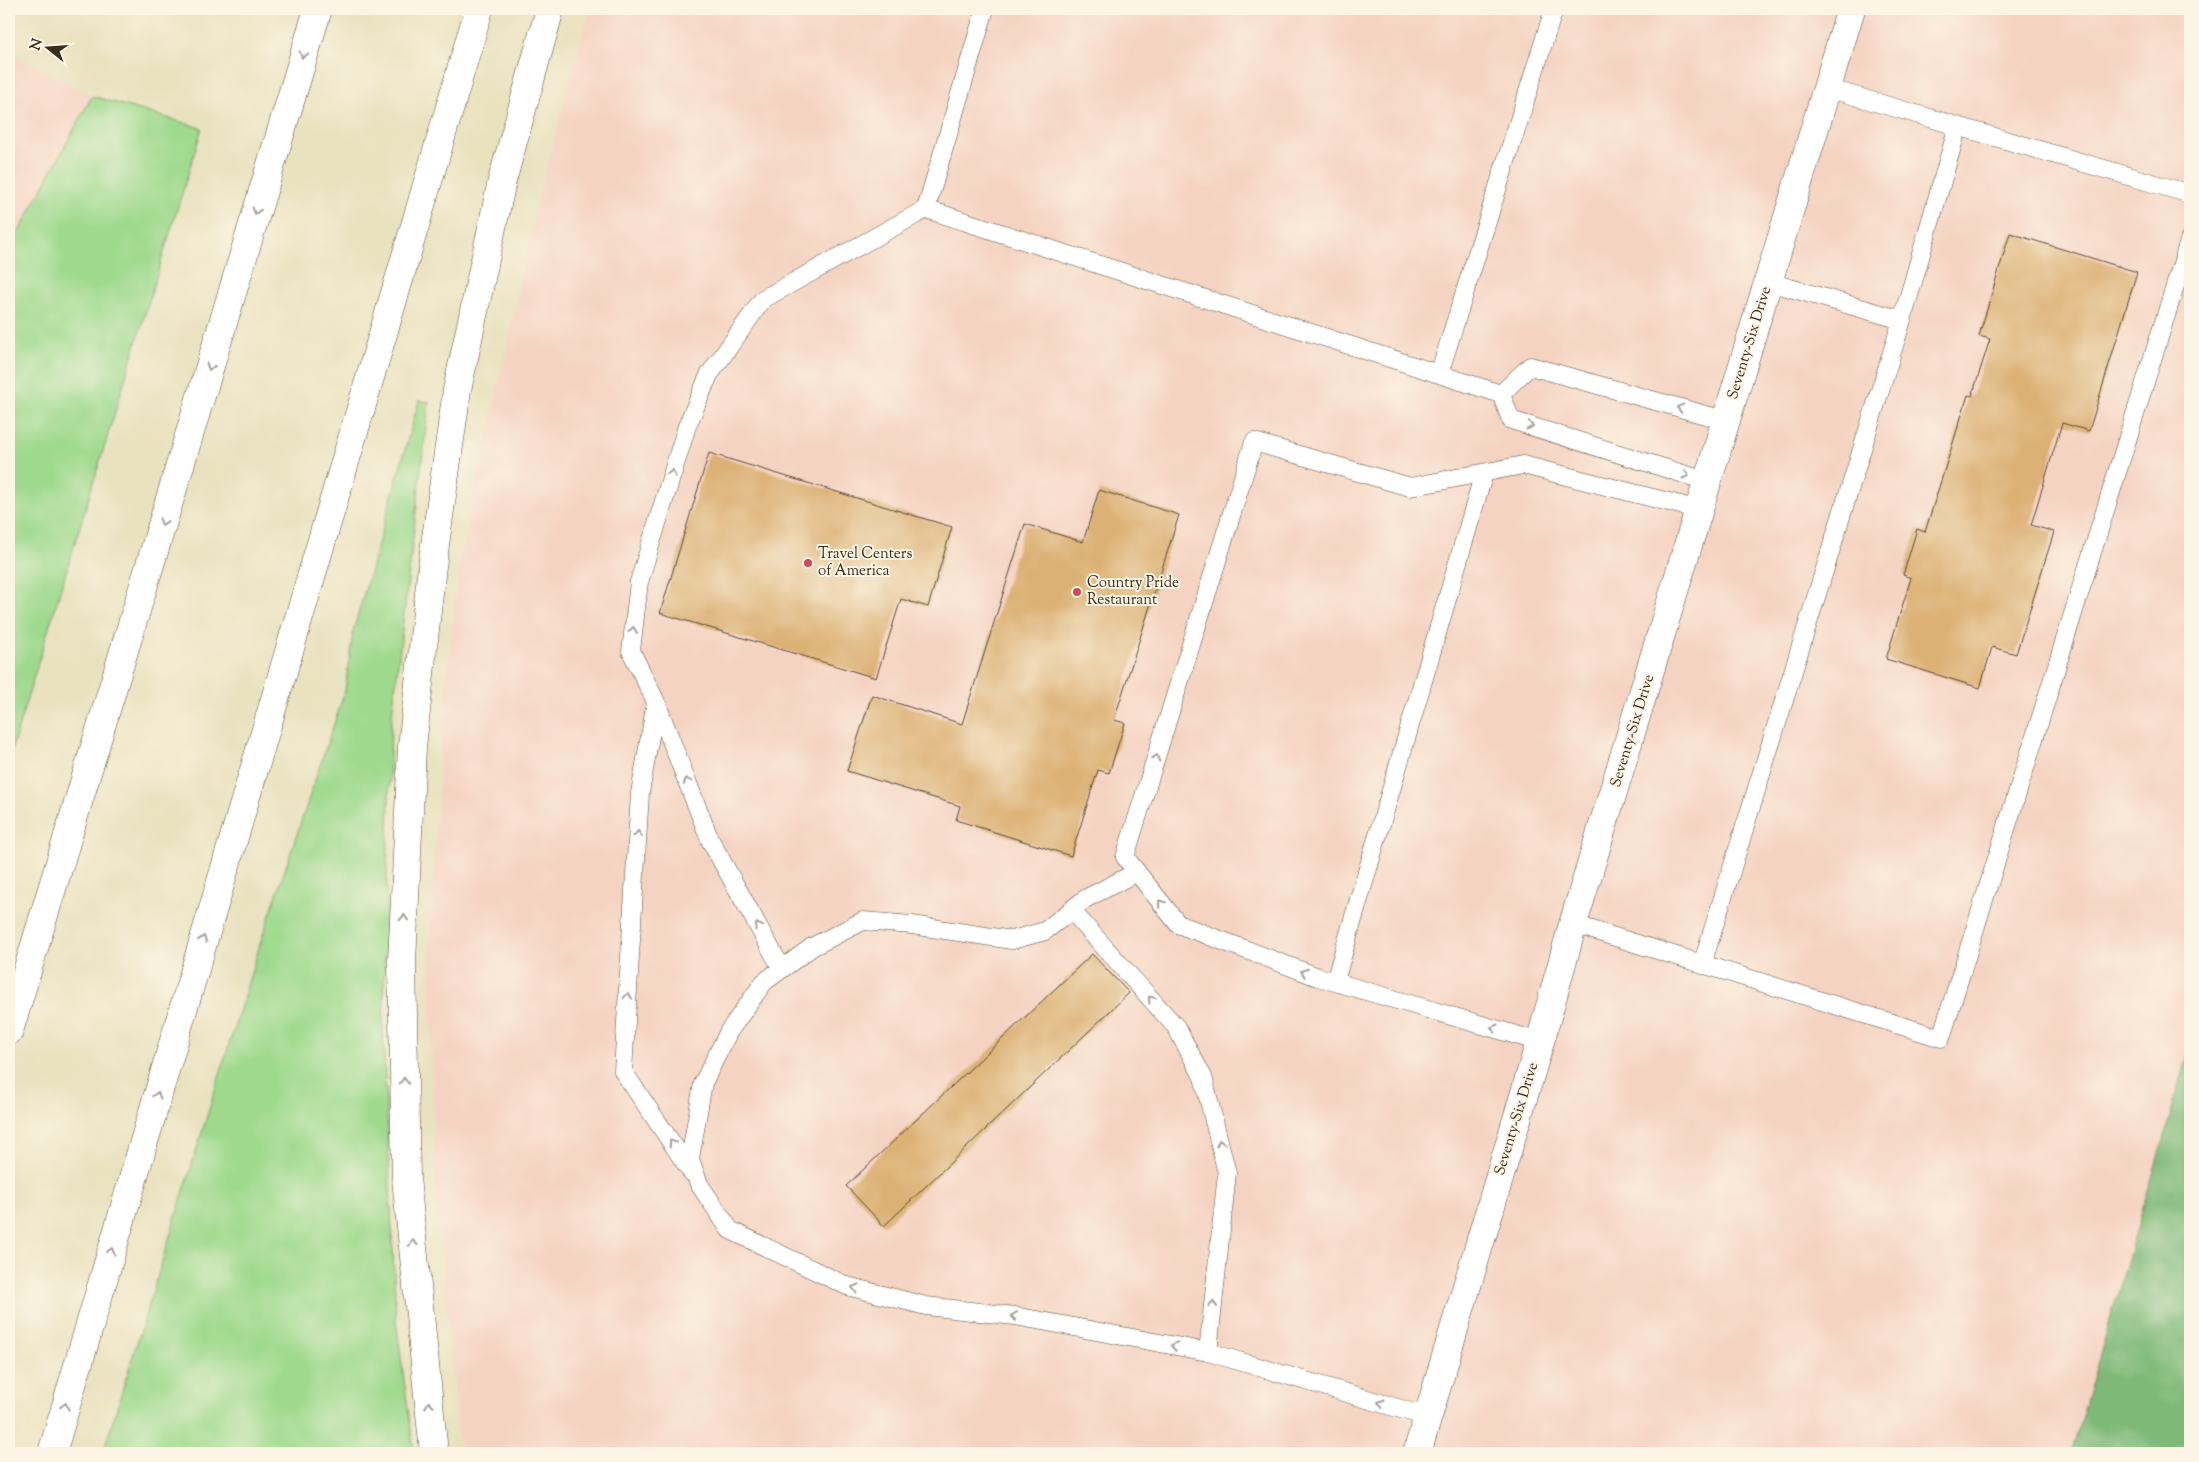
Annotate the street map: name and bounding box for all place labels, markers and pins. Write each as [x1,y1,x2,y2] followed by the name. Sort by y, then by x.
[818,544,912,582] place label: Travel Centers of America
[802,557,814,569] marker: Travel Centers of America
[1087,573,1179,611] place label: Country Pride Restaurant
[1071,586,1083,598] marker: Country Pride Restaurant

